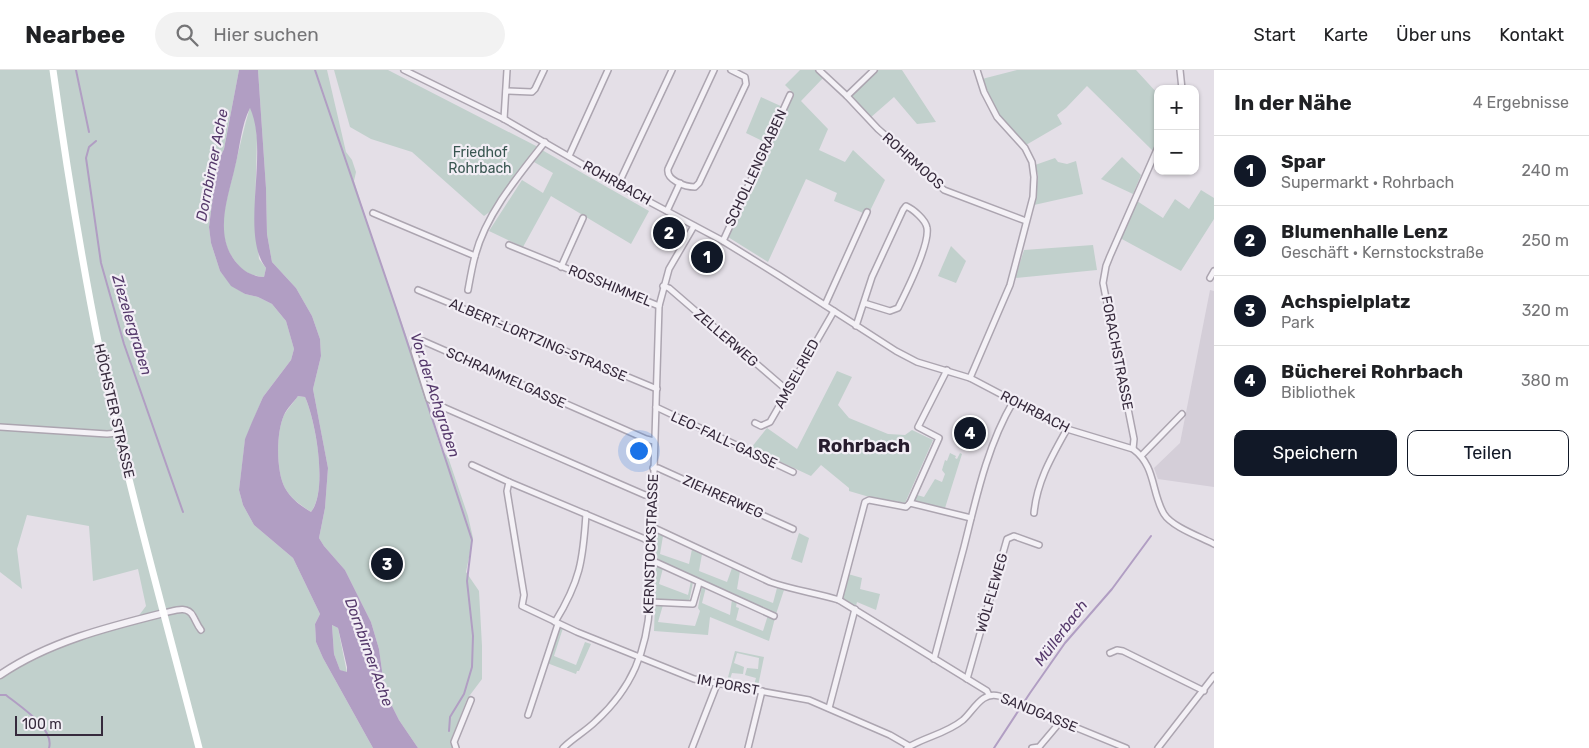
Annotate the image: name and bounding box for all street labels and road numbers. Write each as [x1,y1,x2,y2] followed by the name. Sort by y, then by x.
[721,107,791,229] street label: SCHOLLENGRABEN
[879,129,947,193] street label: ROHRMOOS
[580,157,654,209] street label: ROHRBACH
[566,262,654,310] street label: ROSSHIMMEL
[1098,294,1136,412] street label: FORACHSTRASSE
[447,295,629,385] street label: ALBERT-LORTZING-STRASSE
[690,306,762,370] street label: ZELLERWEG
[771,336,823,412] street label: AMSELRIED
[90,342,138,480] street label: HÖCHSTER STRASSE
[443,344,569,412] street label: SCHRAMMELGASSE
[997,387,1073,437] street label: ROHRBACH
[668,408,780,472] street label: LEO-FALL-GASSE
[680,472,766,522] street label: ZIEHRERWEG
[640,474,662,614] street label: KERNSTOCKSTRASSE
[973,551,1011,635] street label: WÖLFLEWEG
[696,671,760,699] street label: IM PORST
[998,690,1080,736] street label: SANDGASSE

